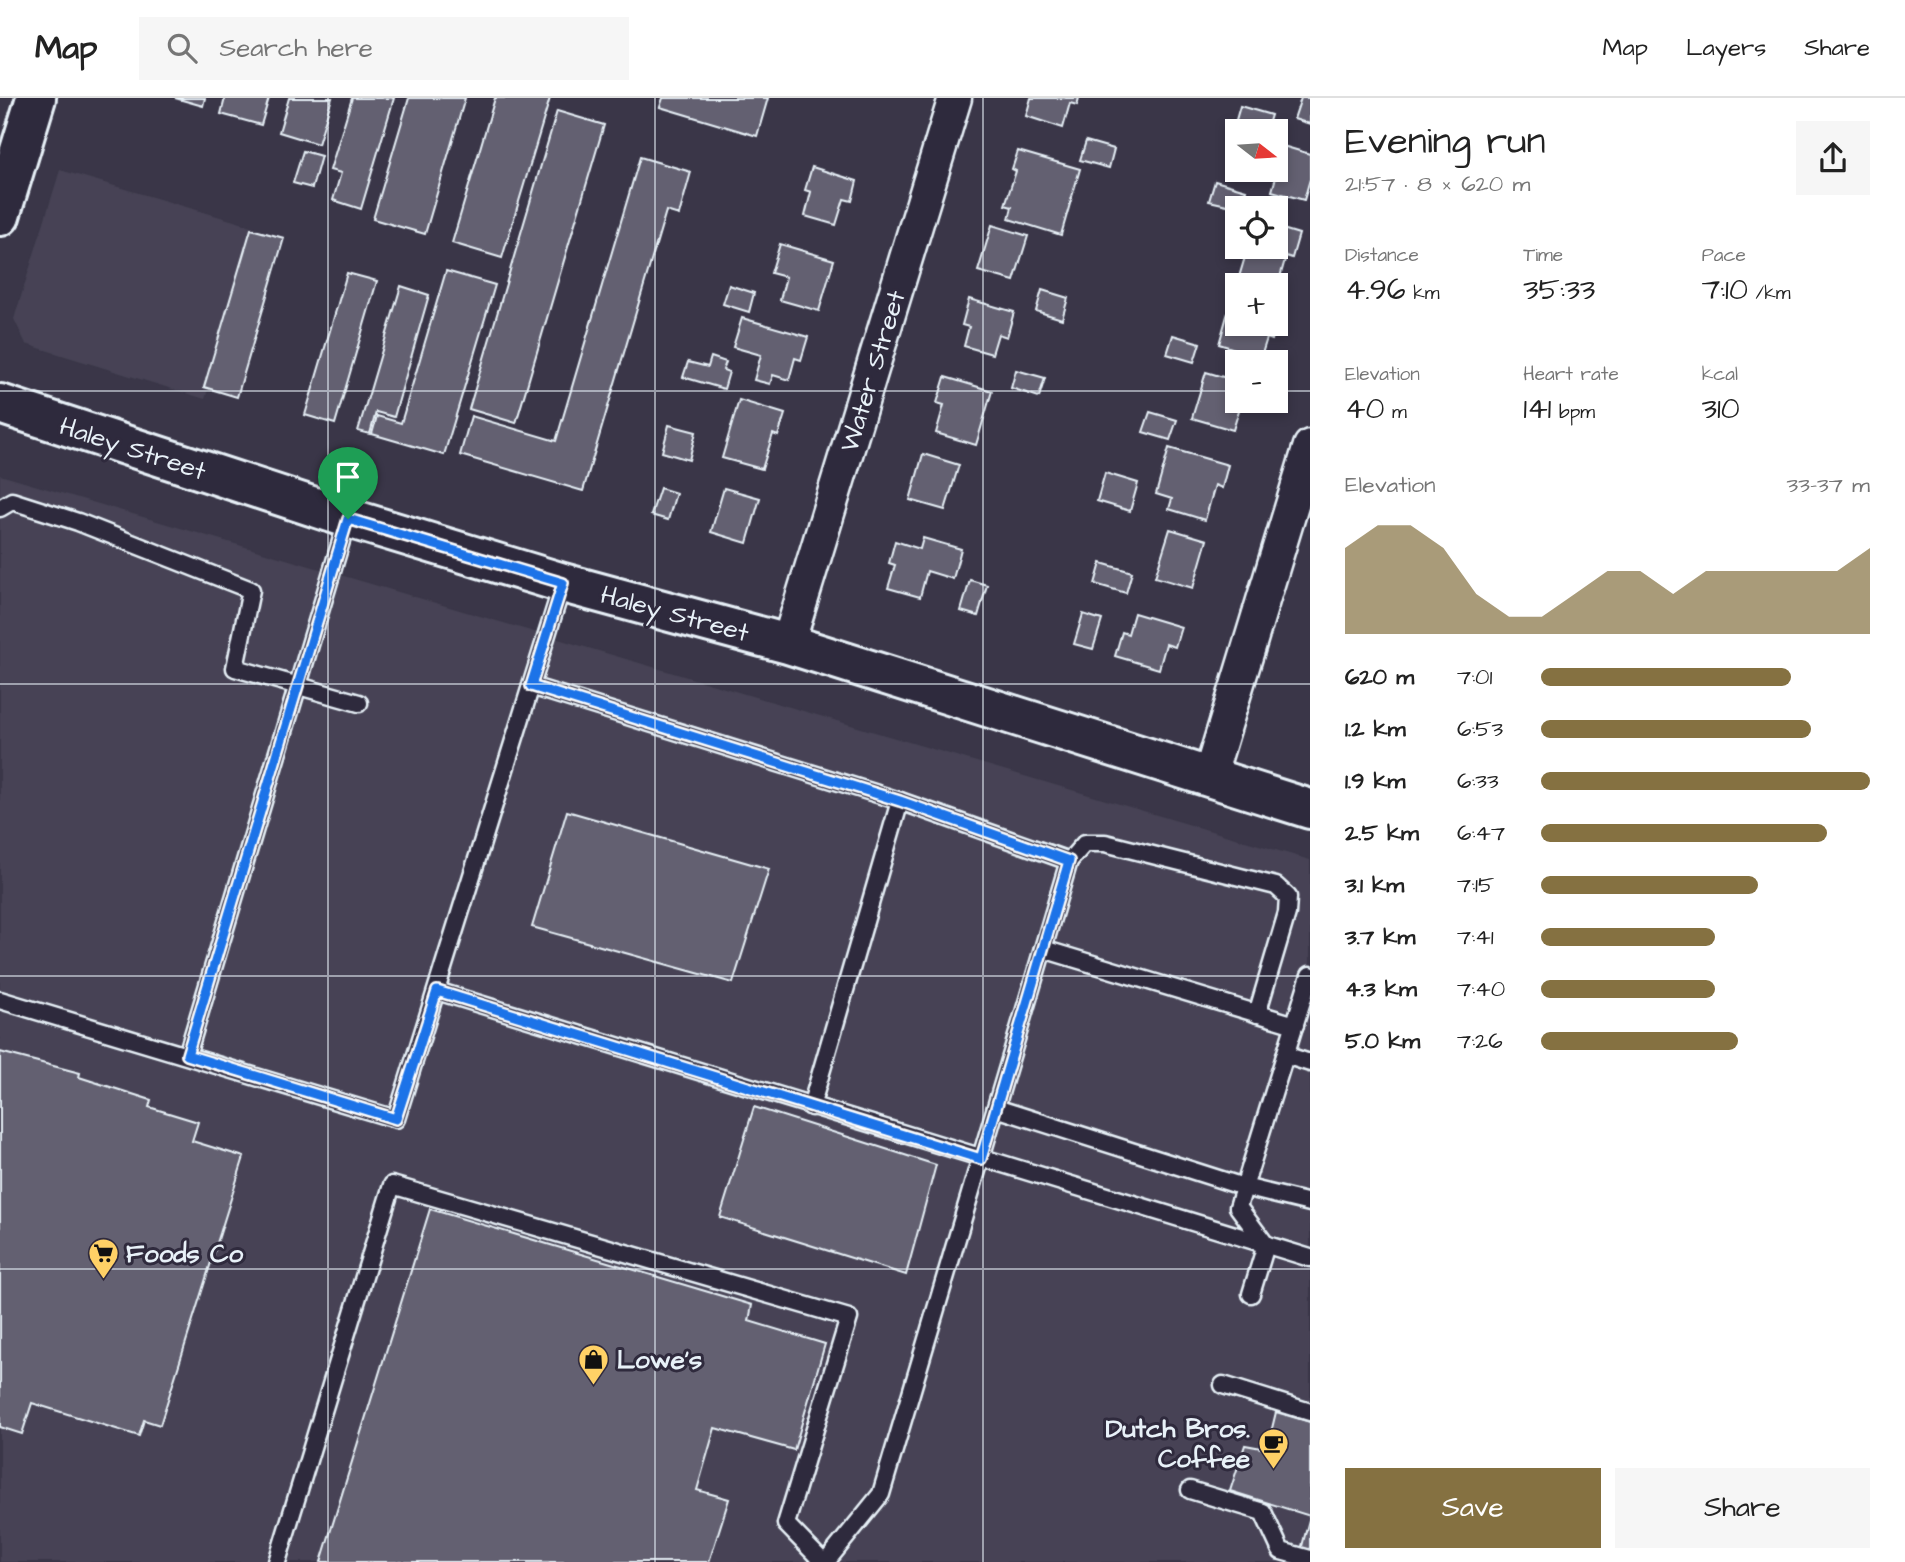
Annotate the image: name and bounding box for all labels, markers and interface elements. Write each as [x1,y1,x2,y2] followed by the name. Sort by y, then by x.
[139,17,629,80] search box
[35,25,97,71] text: Map
[163,29,201,67] icon: search
[219,30,373,66] text: Search here
[1603,31,1648,65] text: Map
[1686,31,1766,65] text: Layers
[1804,31,1870,65] text: Share
[1345,116,1546,168] text: Evening run
[1225,119,1288,182] north arrow
[1225,119,1288,413] map controls
[1796,121,1870,195] button: share
[1345,168,1530,200] text: 21:57 · 8 × 620 m
[1225,196,1288,259] button: locate
[1345,242,1419,269] text: Distance
[1523,242,1563,269] text: Time
[1702,242,1746,269] text: Pace
[1345,269,1406,311] text: 4.96
[1523,269,1595,311] text: 35:33
[1702,269,1748,311] text: 7:10
[1225,273,1288,336] button: +
[1406,280,1440,307] text: km
[1748,280,1791,307] text: /km
[831,286,915,457] street label: Water Street
[1225,350,1288,413] button: −
[1345,361,1420,388] text: Elevation
[1523,361,1619,388] text: Heart rate
[1702,361,1738,388] text: kcal
[1345,388,1384,430] text: 40
[1523,388,1551,430] text: 141
[1702,388,1740,430] text: 310
[1384,399,1407,426] text: m
[1551,399,1595,426] text: bpm
[54,408,211,492] street label: Haley Street
[318,447,378,519] pin
[329,458,367,496] icon: arrive
[1345,469,1436,501] text: Elevation
[1786,469,1870,501] text: 33–37 m
[596,577,753,653] street label: Haley Street
[1345,661,1414,693] text: 620 m
[1457,661,1492,693] text: 7:01
[1345,713,1406,745] text: 1.2 km
[1457,713,1503,745] text: 6:53
[1345,765,1406,797] text: 1.9 km
[1457,765,1499,797] text: 6:33
[1345,817,1419,849] text: 2.5 km
[1457,817,1505,849] text: 6:47
[1345,869,1404,901] text: 3.1 km
[1457,869,1494,901] text: 7:15
[1345,921,1415,953] text: 3.7 km
[1457,921,1494,953] text: 7:41
[1345,973,1417,1005] text: 4.3 km
[1457,973,1505,1005] text: 7:40
[1345,1025,1420,1057] text: 5.0 km
[1457,1025,1503,1057] text: 7:26
[86,1236,120,1280] supermarket icon: Foods Co
[126,1236,243,1272] place label: Foods Co
[577,1342,611,1386] shop icon: Lowe's
[617,1342,702,1378] place label: Lowe's
[1106,1411,1250,1477] place label: Dutch Bros. Coffee
[1256,1426,1290,1470] cafe icon: Dutch Bros. Coffee
[1345,1468,1601,1548] button: Save
[1615,1468,1870,1548] button: Share

